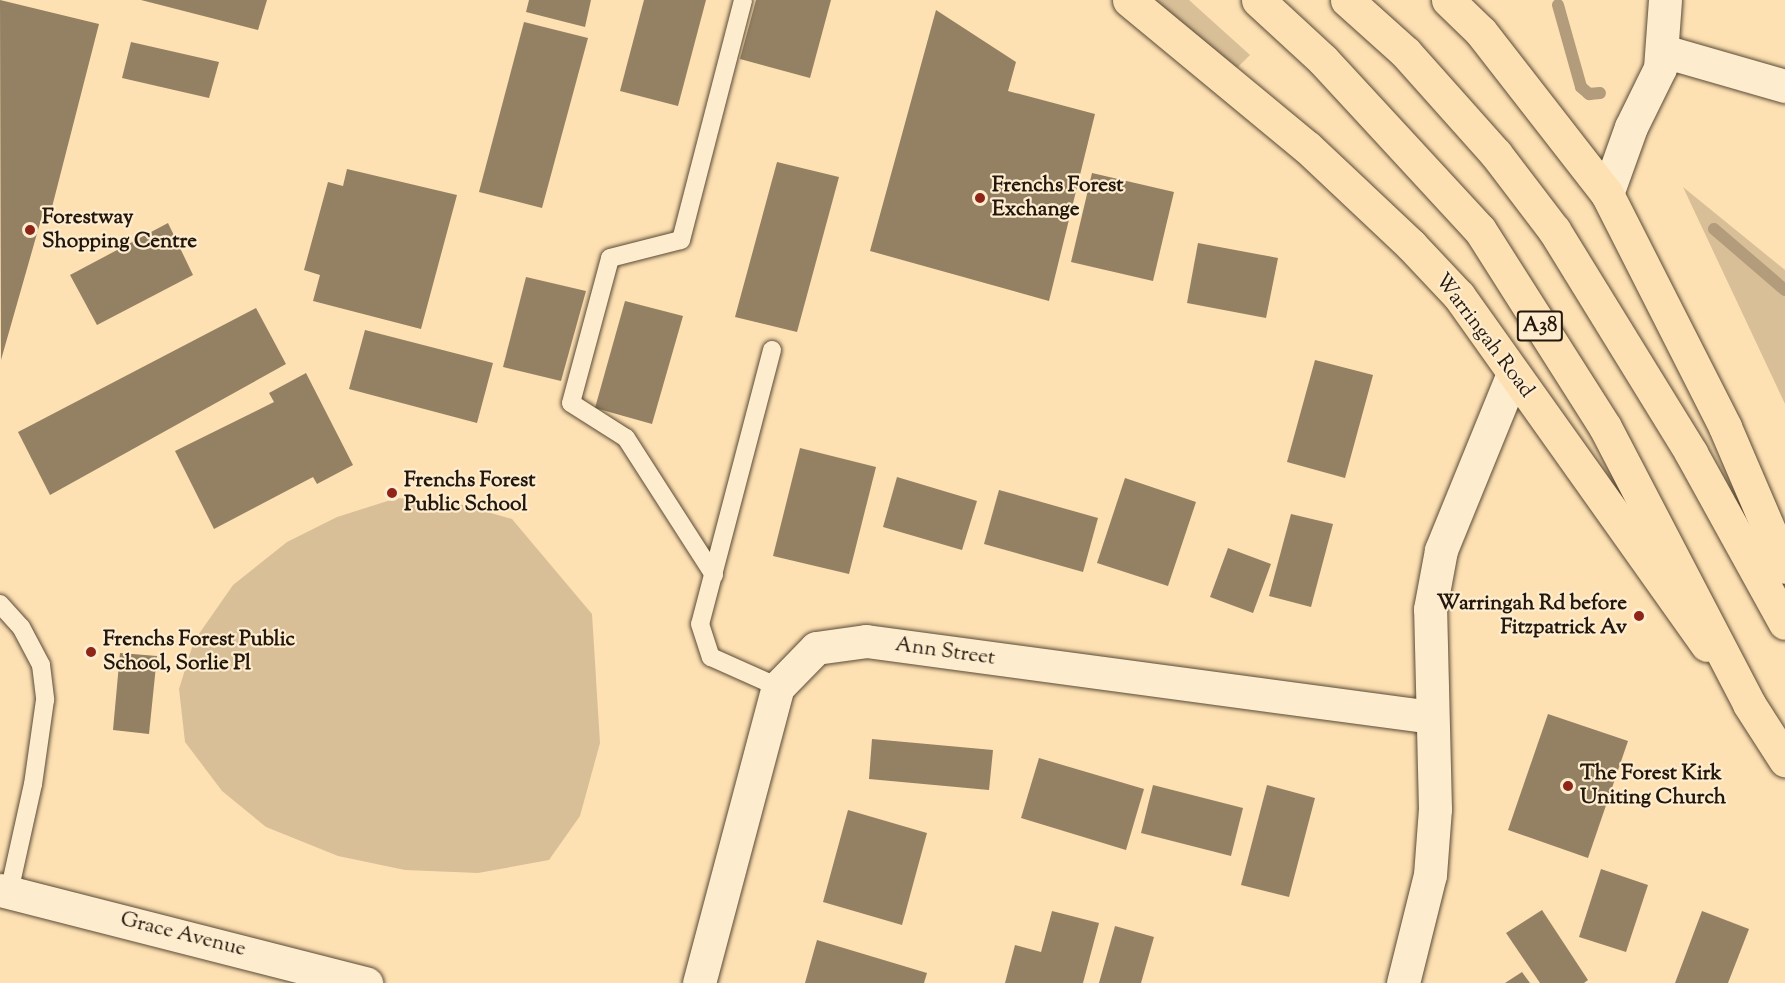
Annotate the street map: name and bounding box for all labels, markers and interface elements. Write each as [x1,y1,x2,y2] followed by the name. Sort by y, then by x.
[992,173,1124,223] place label: Frenchs Forest Exchange
[973,191,987,205] marker: Frenchs Forest Exchange
[42,205,197,255] place label: Forestway Shopping Centre
[23,223,37,237] marker: Forestway Shopping Centre
[1429,269,1539,403] street label: Warringah Road
[1516,309,1564,343] road number: A38
[404,468,536,518] place label: Frenchs Forest Public School
[385,486,399,500] marker: Frenchs Forest Public School
[1437,591,1627,641] place label: Warringah Rd before Fitzpatrick Av
[1632,609,1646,623] marker: Warringah Rd before Fitzpatrick Av
[103,627,295,677] place label: Frenchs Forest Public School, Sorlie Pl
[893,633,997,671] street label: Ann Street
[84,645,98,659] marker: Frenchs Forest Public School, Sorlie Pl
[1580,761,1726,811] place label: The Forest Kirk Uniting Church
[1561,779,1575,793] marker: The Forest Kirk Uniting Church
[118,907,248,963] street label: Grace Avenue

